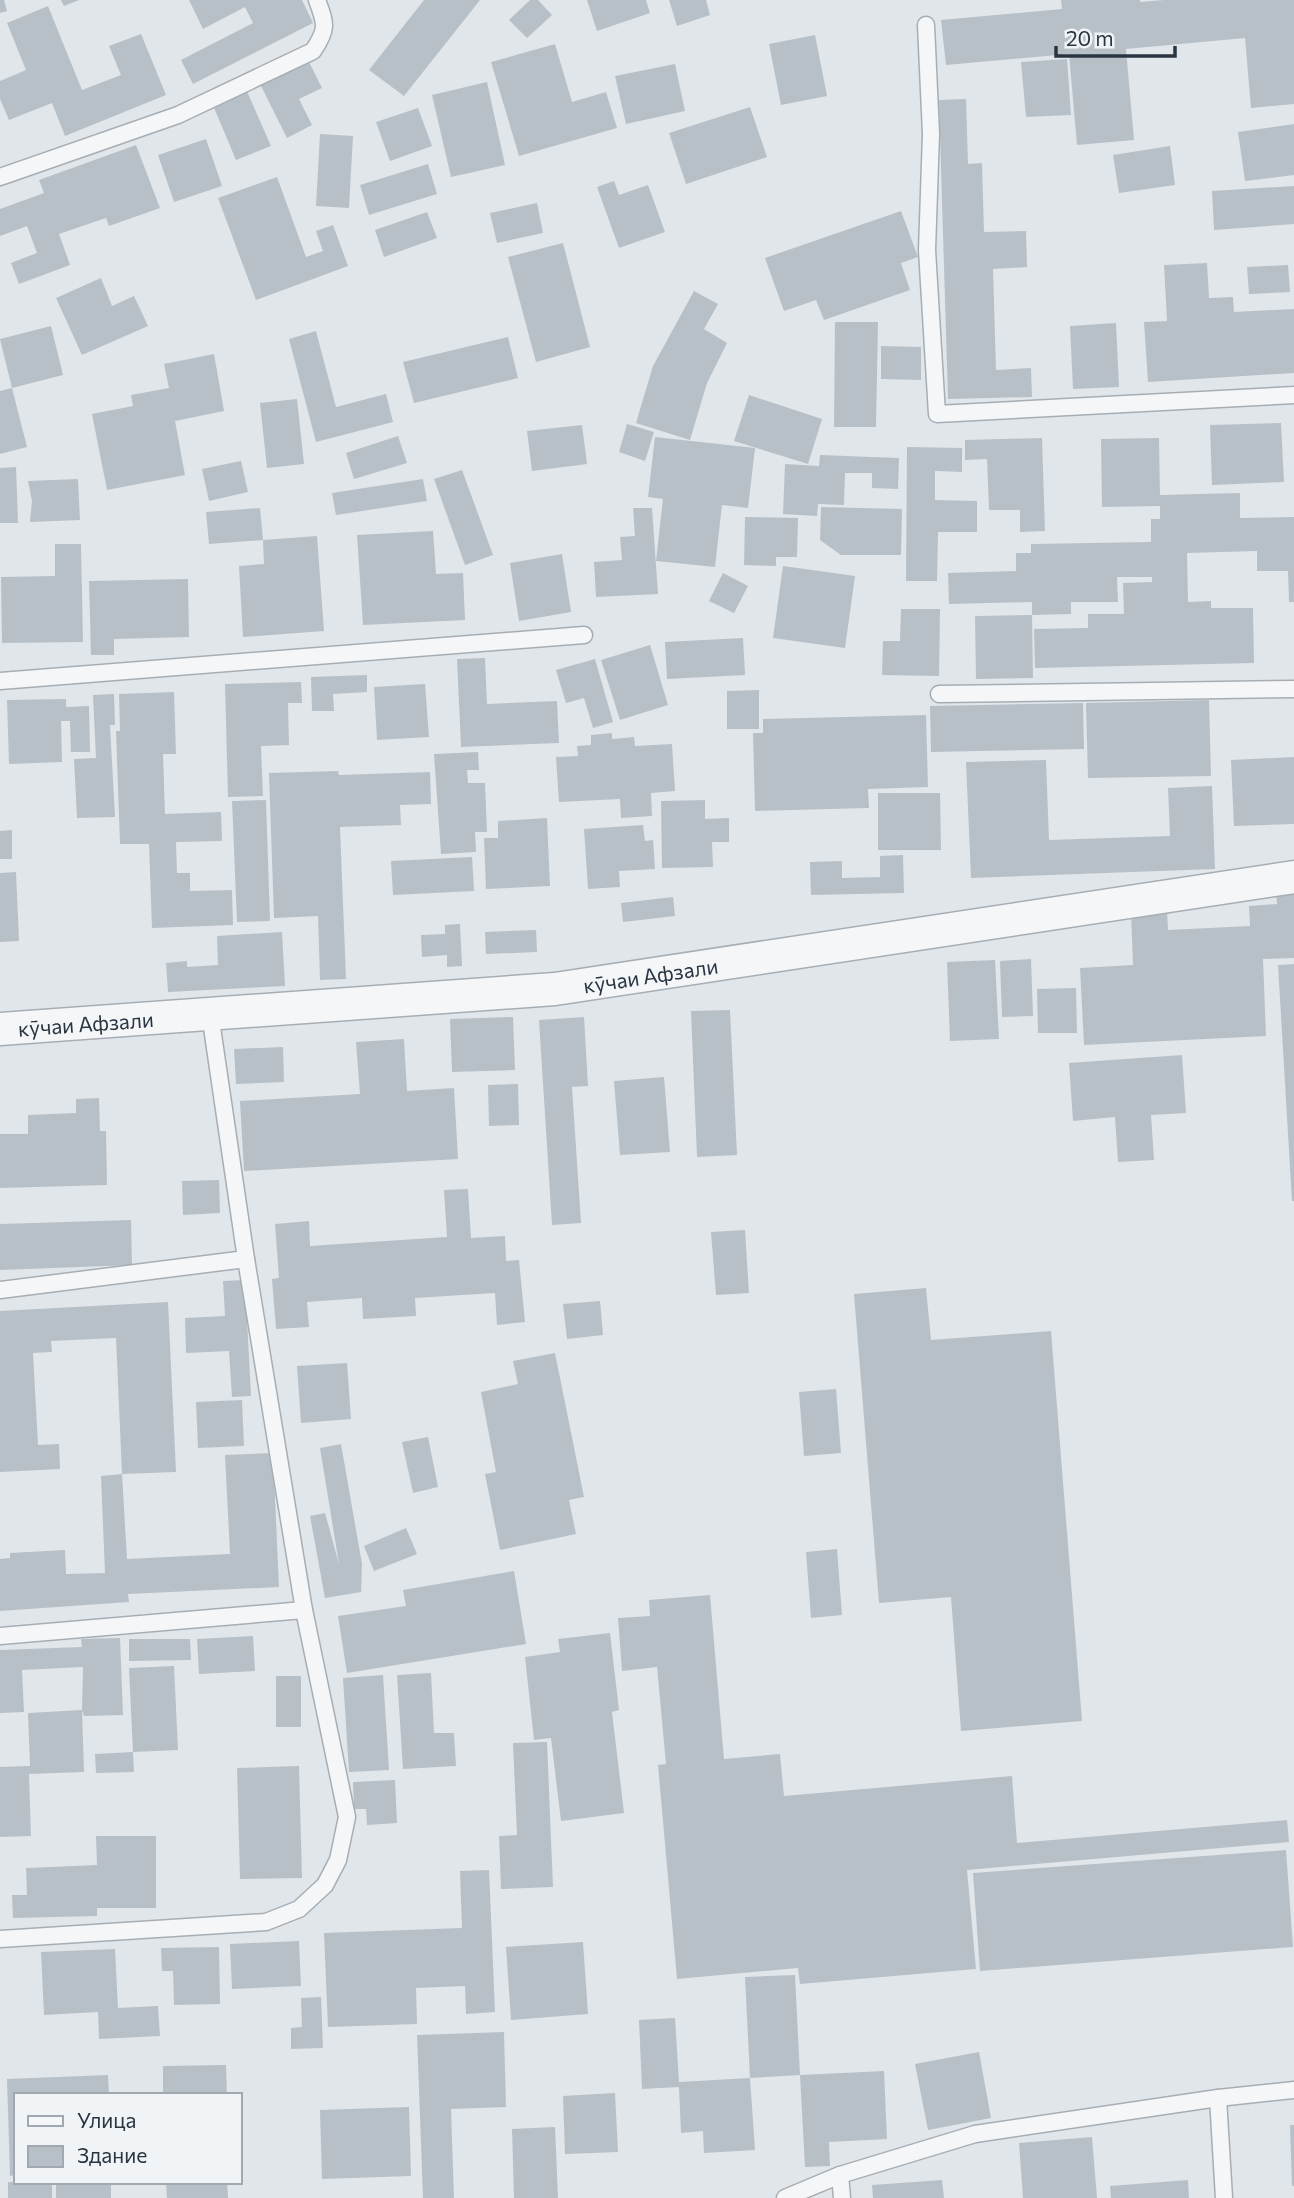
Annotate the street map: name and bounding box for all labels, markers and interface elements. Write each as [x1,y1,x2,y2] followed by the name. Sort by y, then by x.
[1056,14,1175,58] scale bar
[1066,25,1114,50] text: 20 m
[581,952,720,997] street label: кӯчаи Афзали
[17,1005,155,1040] street label: кӯчаи Афзали
[14,2093,242,2184] legend
[77,2107,136,2132] text: Улица
[77,2142,147,2167] text: Здание

